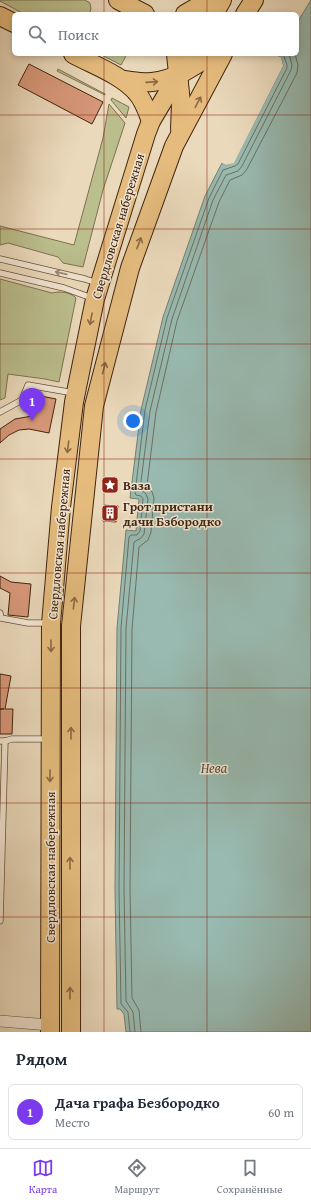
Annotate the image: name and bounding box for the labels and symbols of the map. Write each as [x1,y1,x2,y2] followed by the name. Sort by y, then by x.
[145,78,158,85] one-way arrow
[194,96,202,108] one-way arrow
[87,150,149,301] street label: Свердловская набережная
[136,237,143,250] one-way arrow
[55,269,68,276] one-way arrow
[86,312,94,325] one-way arrow
[101,362,108,375] one-way arrow
[19,388,45,421] pin: 1
[123,411,143,431] your location
[64,440,72,453] one-way arrow
[43,467,75,620] street label: Свердловская набережная
[100,475,120,495] place icon: Ваза
[123,476,151,495] place label: Ваза
[123,497,221,531] place label: Грот пристани дачи Бзбородко
[100,503,120,523] building icon: Грот пристани дачи Бзбородко
[70,597,77,610] one-way arrow
[47,639,55,652] one-way arrow
[67,727,75,740] one-way arrow
[201,758,228,778] water label: Нева
[46,769,54,782] one-way arrow
[41,791,60,943] street label: Свердловская набережная
[66,857,74,870] one-way arrow
[66,987,74,1000] one-way arrow

